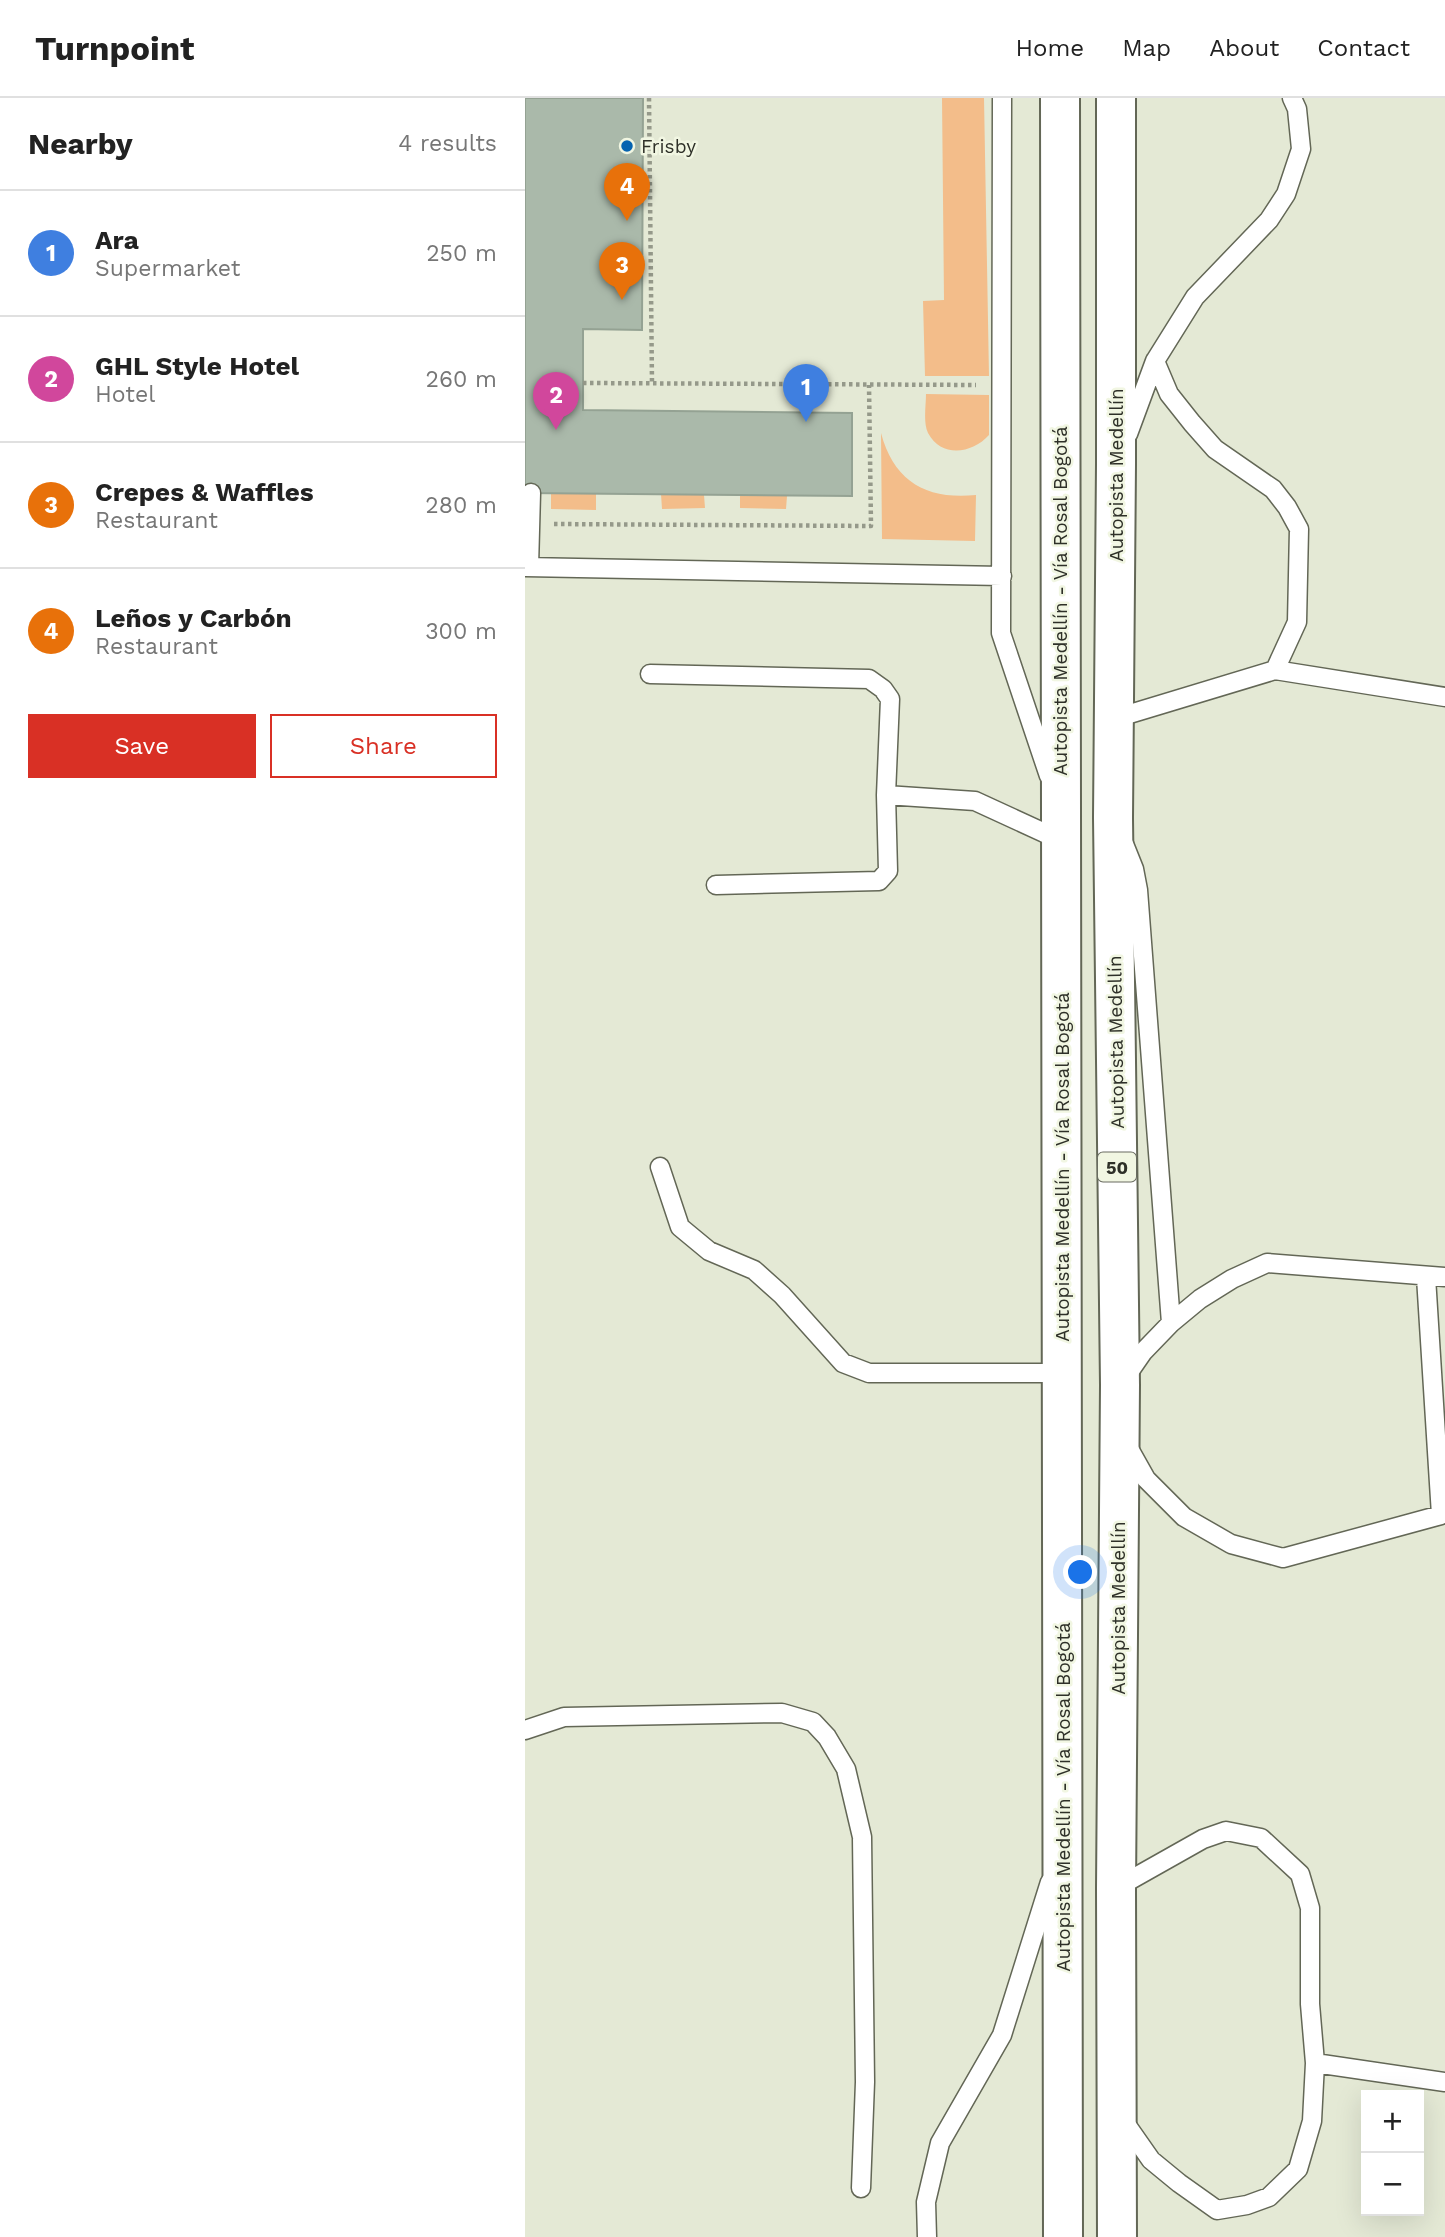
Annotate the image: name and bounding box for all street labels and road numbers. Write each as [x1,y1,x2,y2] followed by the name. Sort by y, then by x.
[1105,388,1128,562] street label: Autopista Medellín
[1049,426,1072,776] street label: Autopista Medellín - Vía Rosal Bogotá
[1103,955,1129,1129] street label: Autopista Medellín
[1051,992,1074,1342] street label: Autopista Medellín - Vía Rosal Bogotá
[1098,1152,1136,1182] road number: 50
[1107,1521,1130,1695] street label: Autopista Medellín
[1052,1622,1075,1972] street label: Autopista Medellín - Vía Rosal Bogotá

